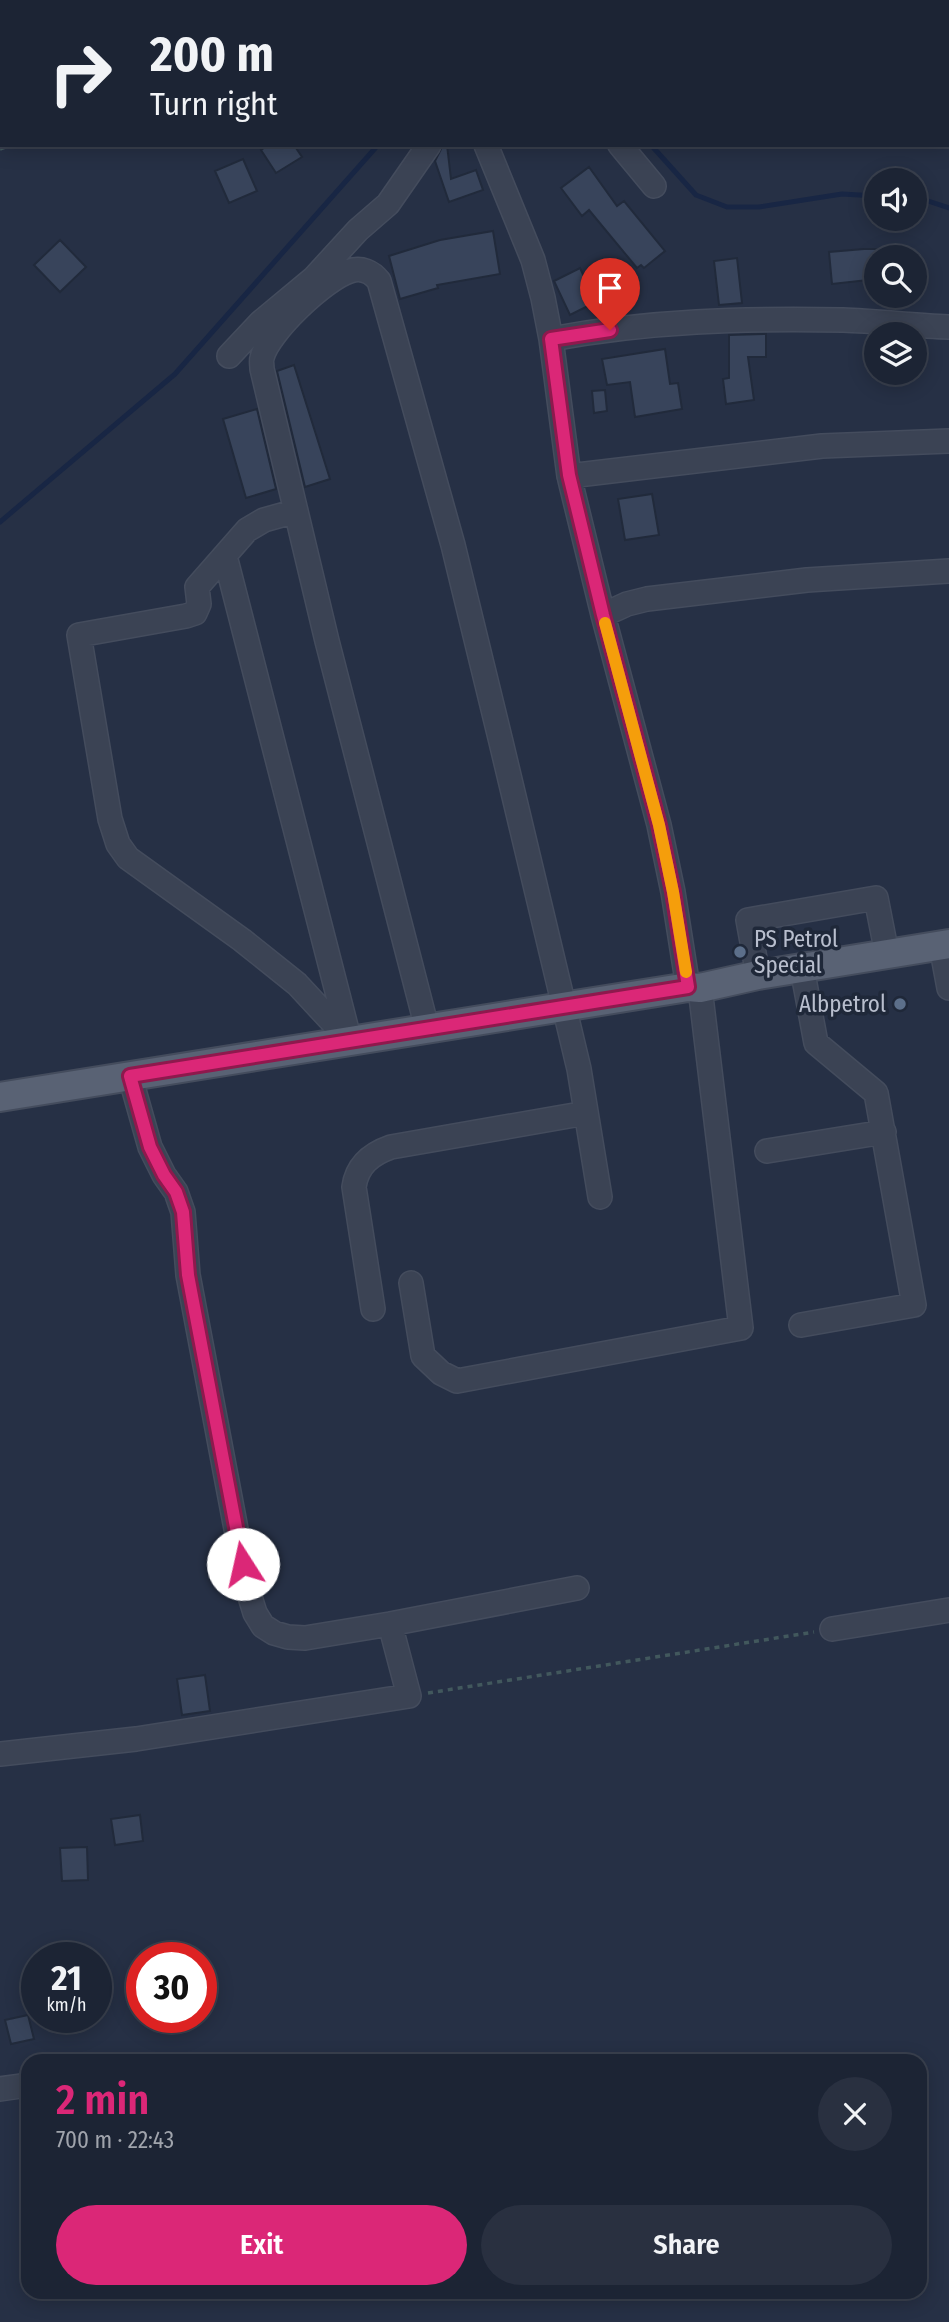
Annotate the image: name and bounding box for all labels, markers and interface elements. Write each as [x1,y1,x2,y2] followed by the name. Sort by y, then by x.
[150,25,274,84] text: 200 m
[35,28,126,119] icon: right
[150,85,277,123] text: Turn right
[864,168,927,385] map controls
[864,168,927,231] button: sound
[864,245,927,308] button: search
[580,258,640,330] pin
[591,269,629,307] icon: arrive
[864,322,927,385] button: layers
[754,925,838,979] place label: PS Petrol Special
[732,944,748,960] marker: PS Petrol Special
[799,990,886,1018] place label: Albpetrol
[892,996,908,1012] marker: Albpetrol
[206,1527,280,1601] position arrow
[126,1942,217,2033] speed limit sign: 30
[51,1957,82,1999] text: 21
[46,1994,87,2016] text: km/h
[56,2075,149,2125] text: 2 min
[818,2077,892,2151] button: close
[56,2126,174,2154] text: 700 m · 22:43
[56,2205,467,2285] button: Exit
[481,2205,892,2285] button: Share

